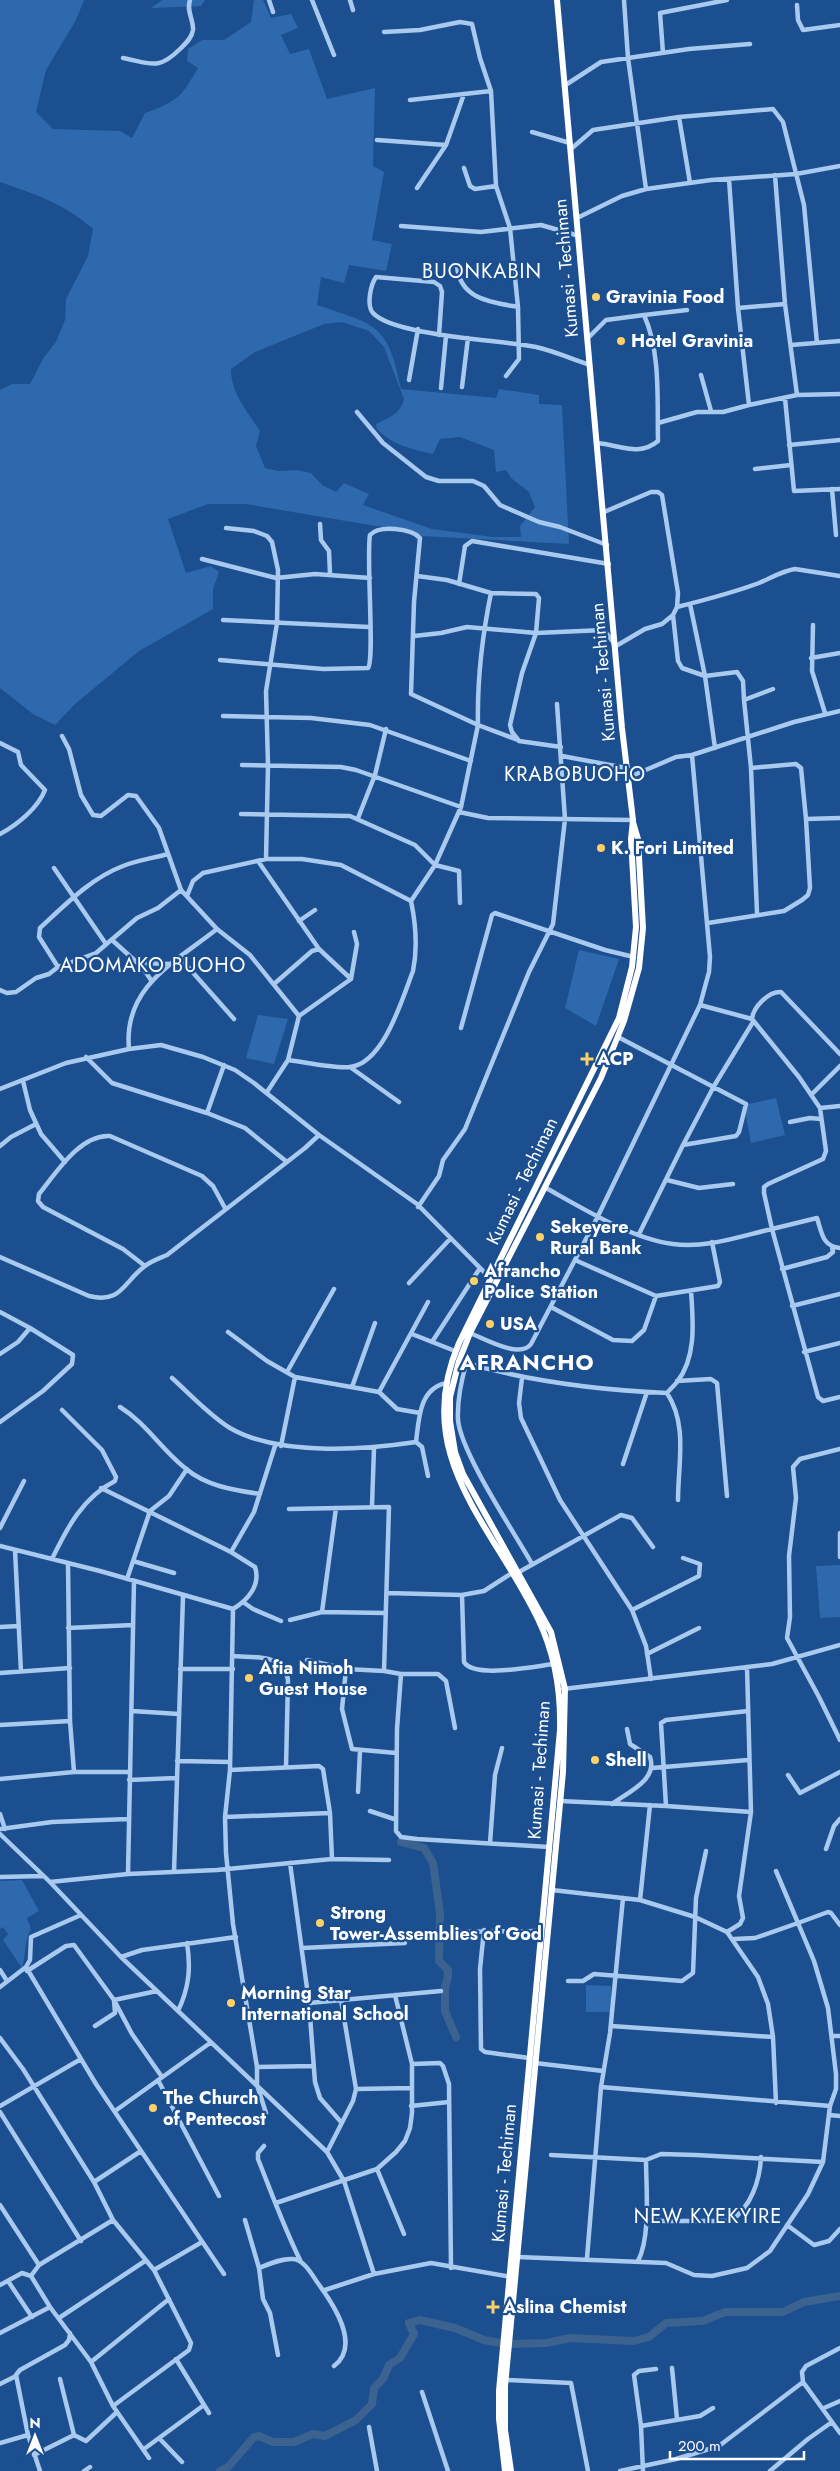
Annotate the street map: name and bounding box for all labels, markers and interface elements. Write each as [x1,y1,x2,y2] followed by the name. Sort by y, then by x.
[547,198,585,338] street label: Kumasi - Techiman
[422,257,542,286] district label: BUONKABIN
[606,284,724,310] place label: Gravinia Food
[590,291,602,303] marker: Gravinia Food
[631,328,753,354] place label: Hotel Gravinia
[615,335,627,347] marker: Hotel Gravinia
[584,602,622,742] street label: Kumasi - Techiman
[504,760,646,789] district label: KRABOBUOHO
[611,835,734,861] place label: K. Fori Limited
[595,842,607,854] marker: K. Fori Limited
[60,951,246,980] district label: ADOMAKO BUOHO
[596,1046,634,1072] place label: ACP
[581,1053,593,1065] marker: ACP
[480,1113,564,1249] street label: Kumasi - Techiman
[550,1214,642,1261] place label: Sekeyere Rural Bank
[534,1231,546,1243] marker: Sekeyere Rural Bank
[483,1258,598,1305] place label: Afrancho Police Station
[468,1275,480,1287] marker: Afrancho Police Station
[500,1311,538,1337] place label: USA
[484,1318,496,1330] marker: USA
[459,1346,595,1378] district label: AFRANCHO
[258,1655,367,1702] place label: Afia Nimoh Guest House
[243,1672,255,1684] marker: Afia Nimoh Guest House
[521,1700,557,1840] street label: Kumasi - Techiman
[605,1747,647,1773] place label: Shell
[589,1754,601,1766] marker: Shell
[330,1900,542,1947] place label: Strong Tower-Assemblies of God
[314,1917,326,1929] marker: Strong Tower-Assemblies of God
[241,1980,409,2027] place label: Morning Star International School
[225,1997,237,2009] marker: Morning Star International School
[163,2085,266,2132] place label: The Church of Pentecost
[147,2102,159,2114] marker: The Church of Pentecost
[485,2103,523,2243] street label: Kumasi - Techiman
[634,2202,782,2231] district label: NEW KYEKYIRE
[502,2294,627,2320] place label: Aslina Chemist
[487,2301,499,2313] marker: Aslina Chemist
[10,2411,60,2461] north arrow
[29,2413,41,2433] text: N
[670,2428,804,2460] scale bar
[678,2435,721,2457] text: 200 m

